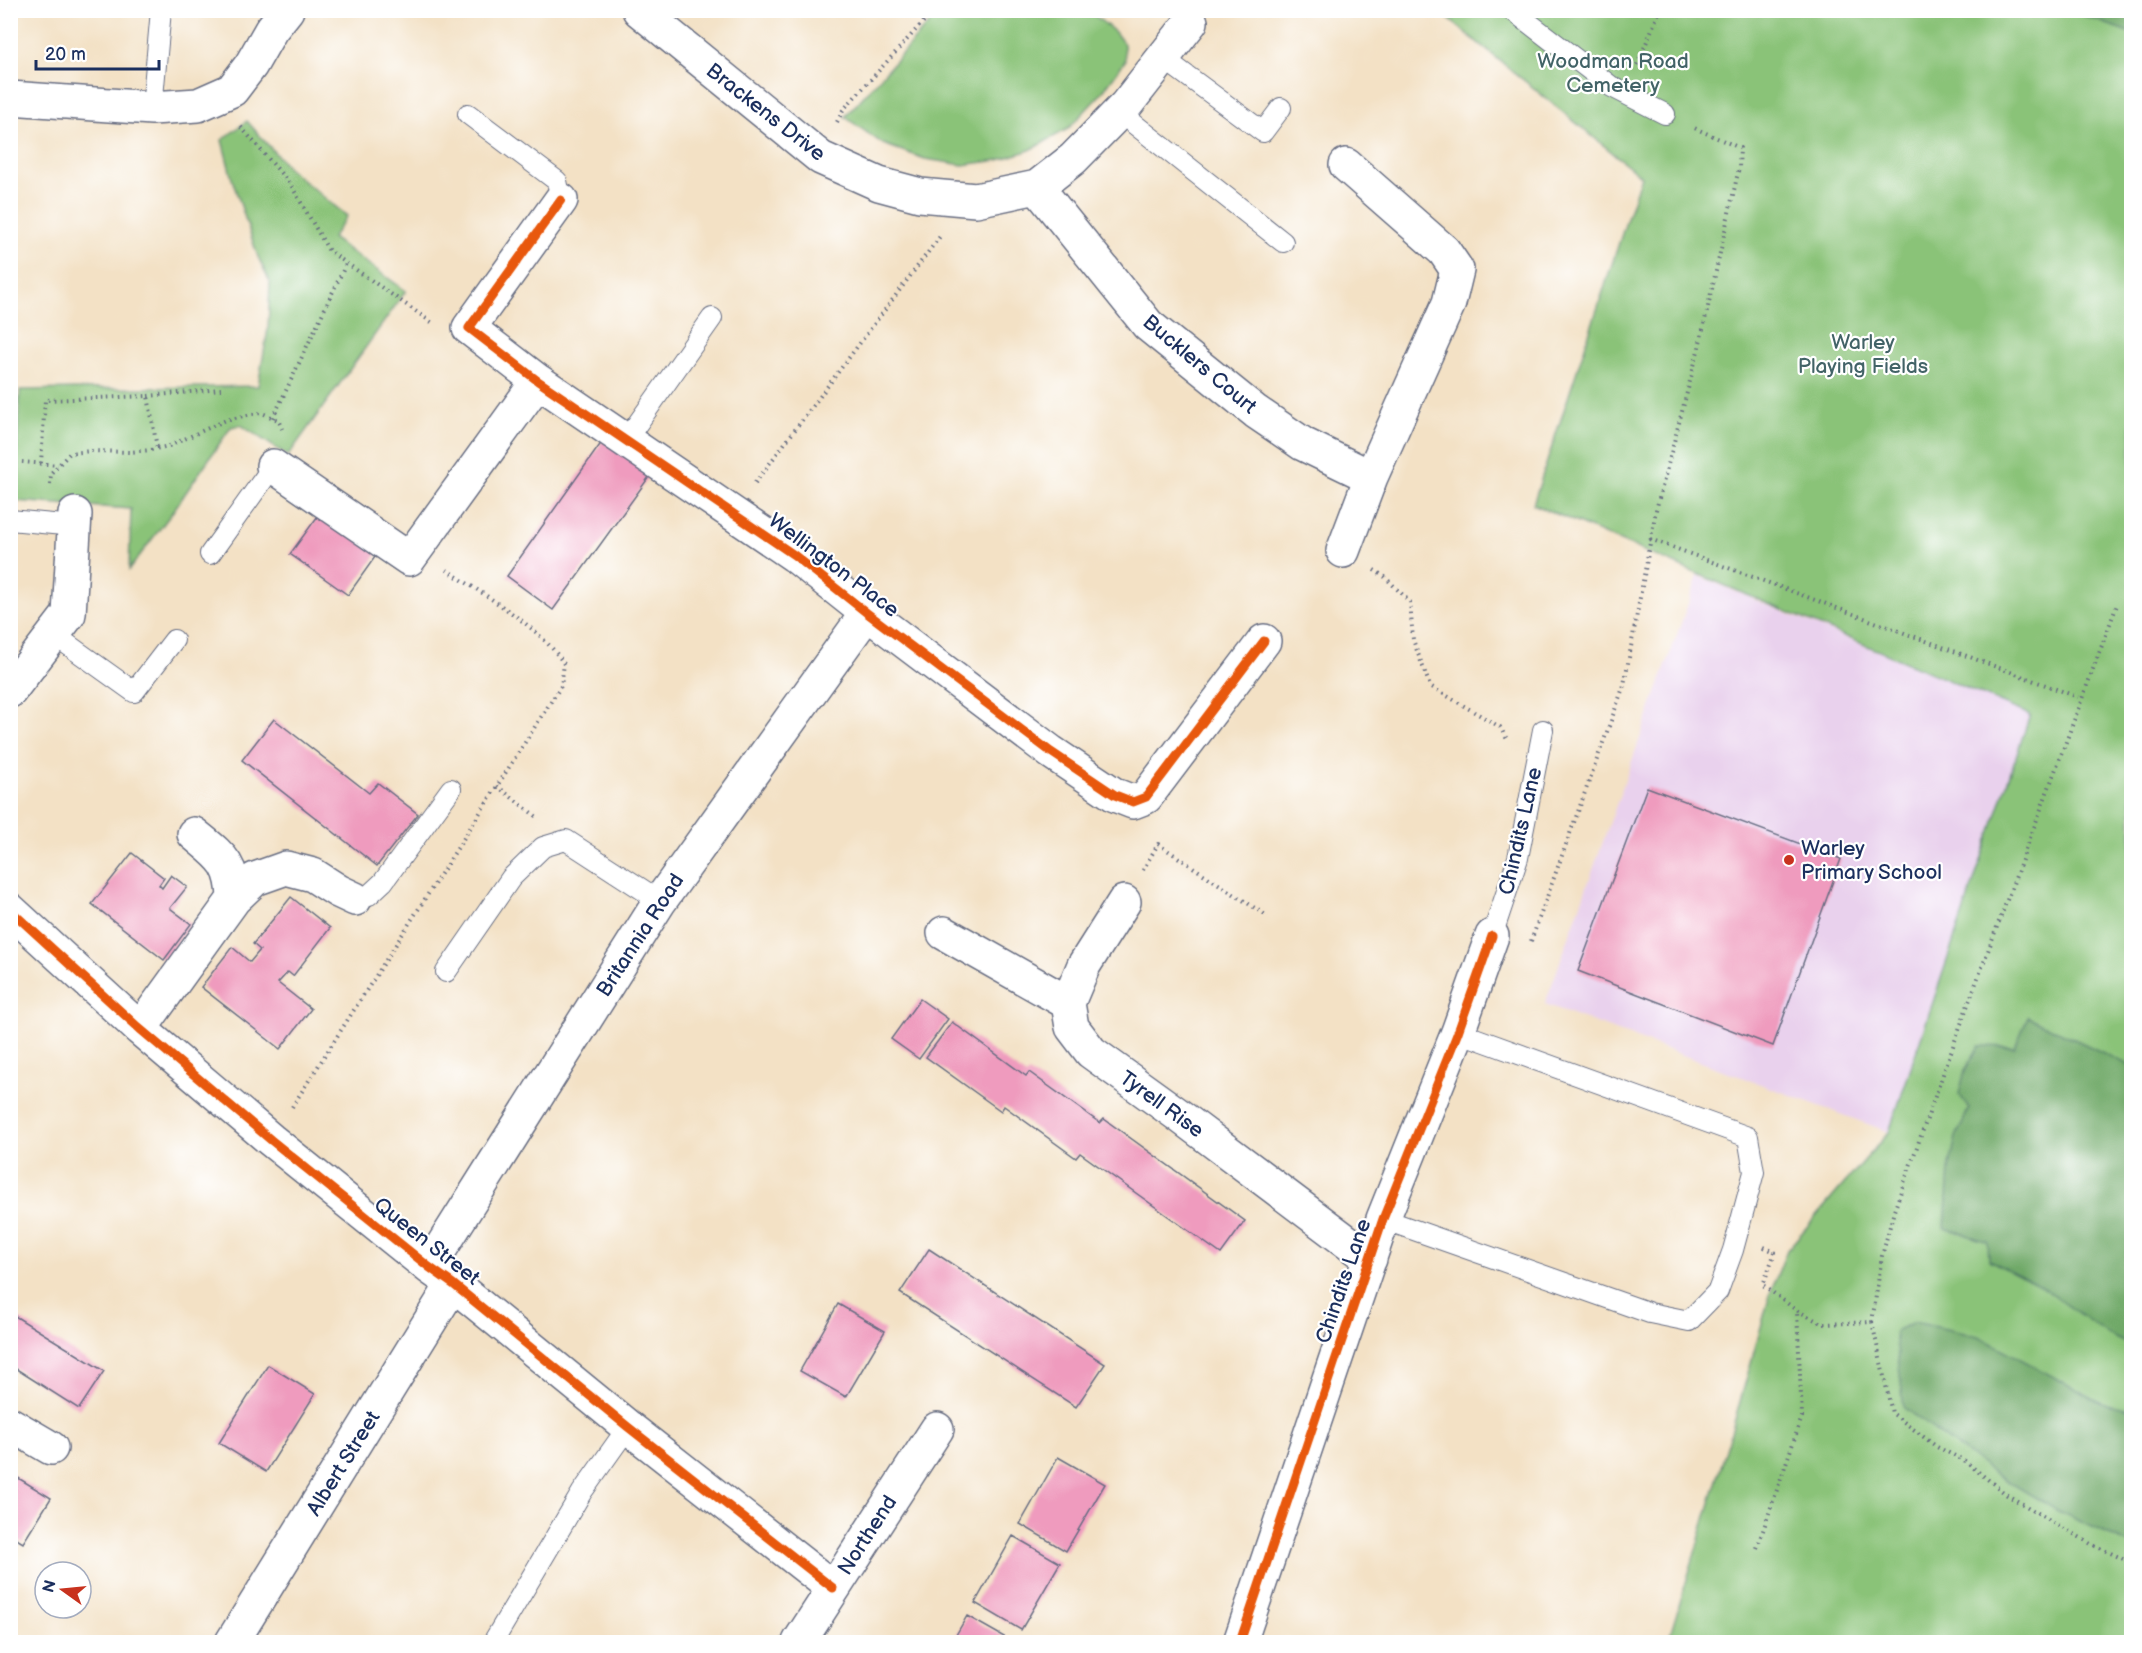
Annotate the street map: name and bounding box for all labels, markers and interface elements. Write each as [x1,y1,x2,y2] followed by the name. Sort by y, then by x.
[36,33,159,71] scale bar
[45,44,86,65] text: 20 m
[1537,49,1689,98] park label: Woodman Road Cemetery
[701,58,830,167] street label: Brackens Drive
[1138,310,1262,420] street label: Bucklers Court
[1798,330,1928,379] park label: Warley Playing Fields
[763,508,904,623] street label: Wellington Place
[1494,765,1547,897] street label: Chindits Lane
[1801,836,1942,885] place label: Warley Primary School
[1782,853,1796,867] marker: Warley Primary School
[591,869,689,1001] street label: Britannia Road
[1115,1066,1209,1143] street label: Tyrell Rise
[369,1192,485,1291] street label: Queen Street
[1310,1216,1376,1347] street label: Chindits Lane
[301,1406,386,1520] street label: Albert Street
[832,1491,902,1580] street label: Northend
[33,1560,93,1620] north arrow
[39,1578,61,1595] text: N

